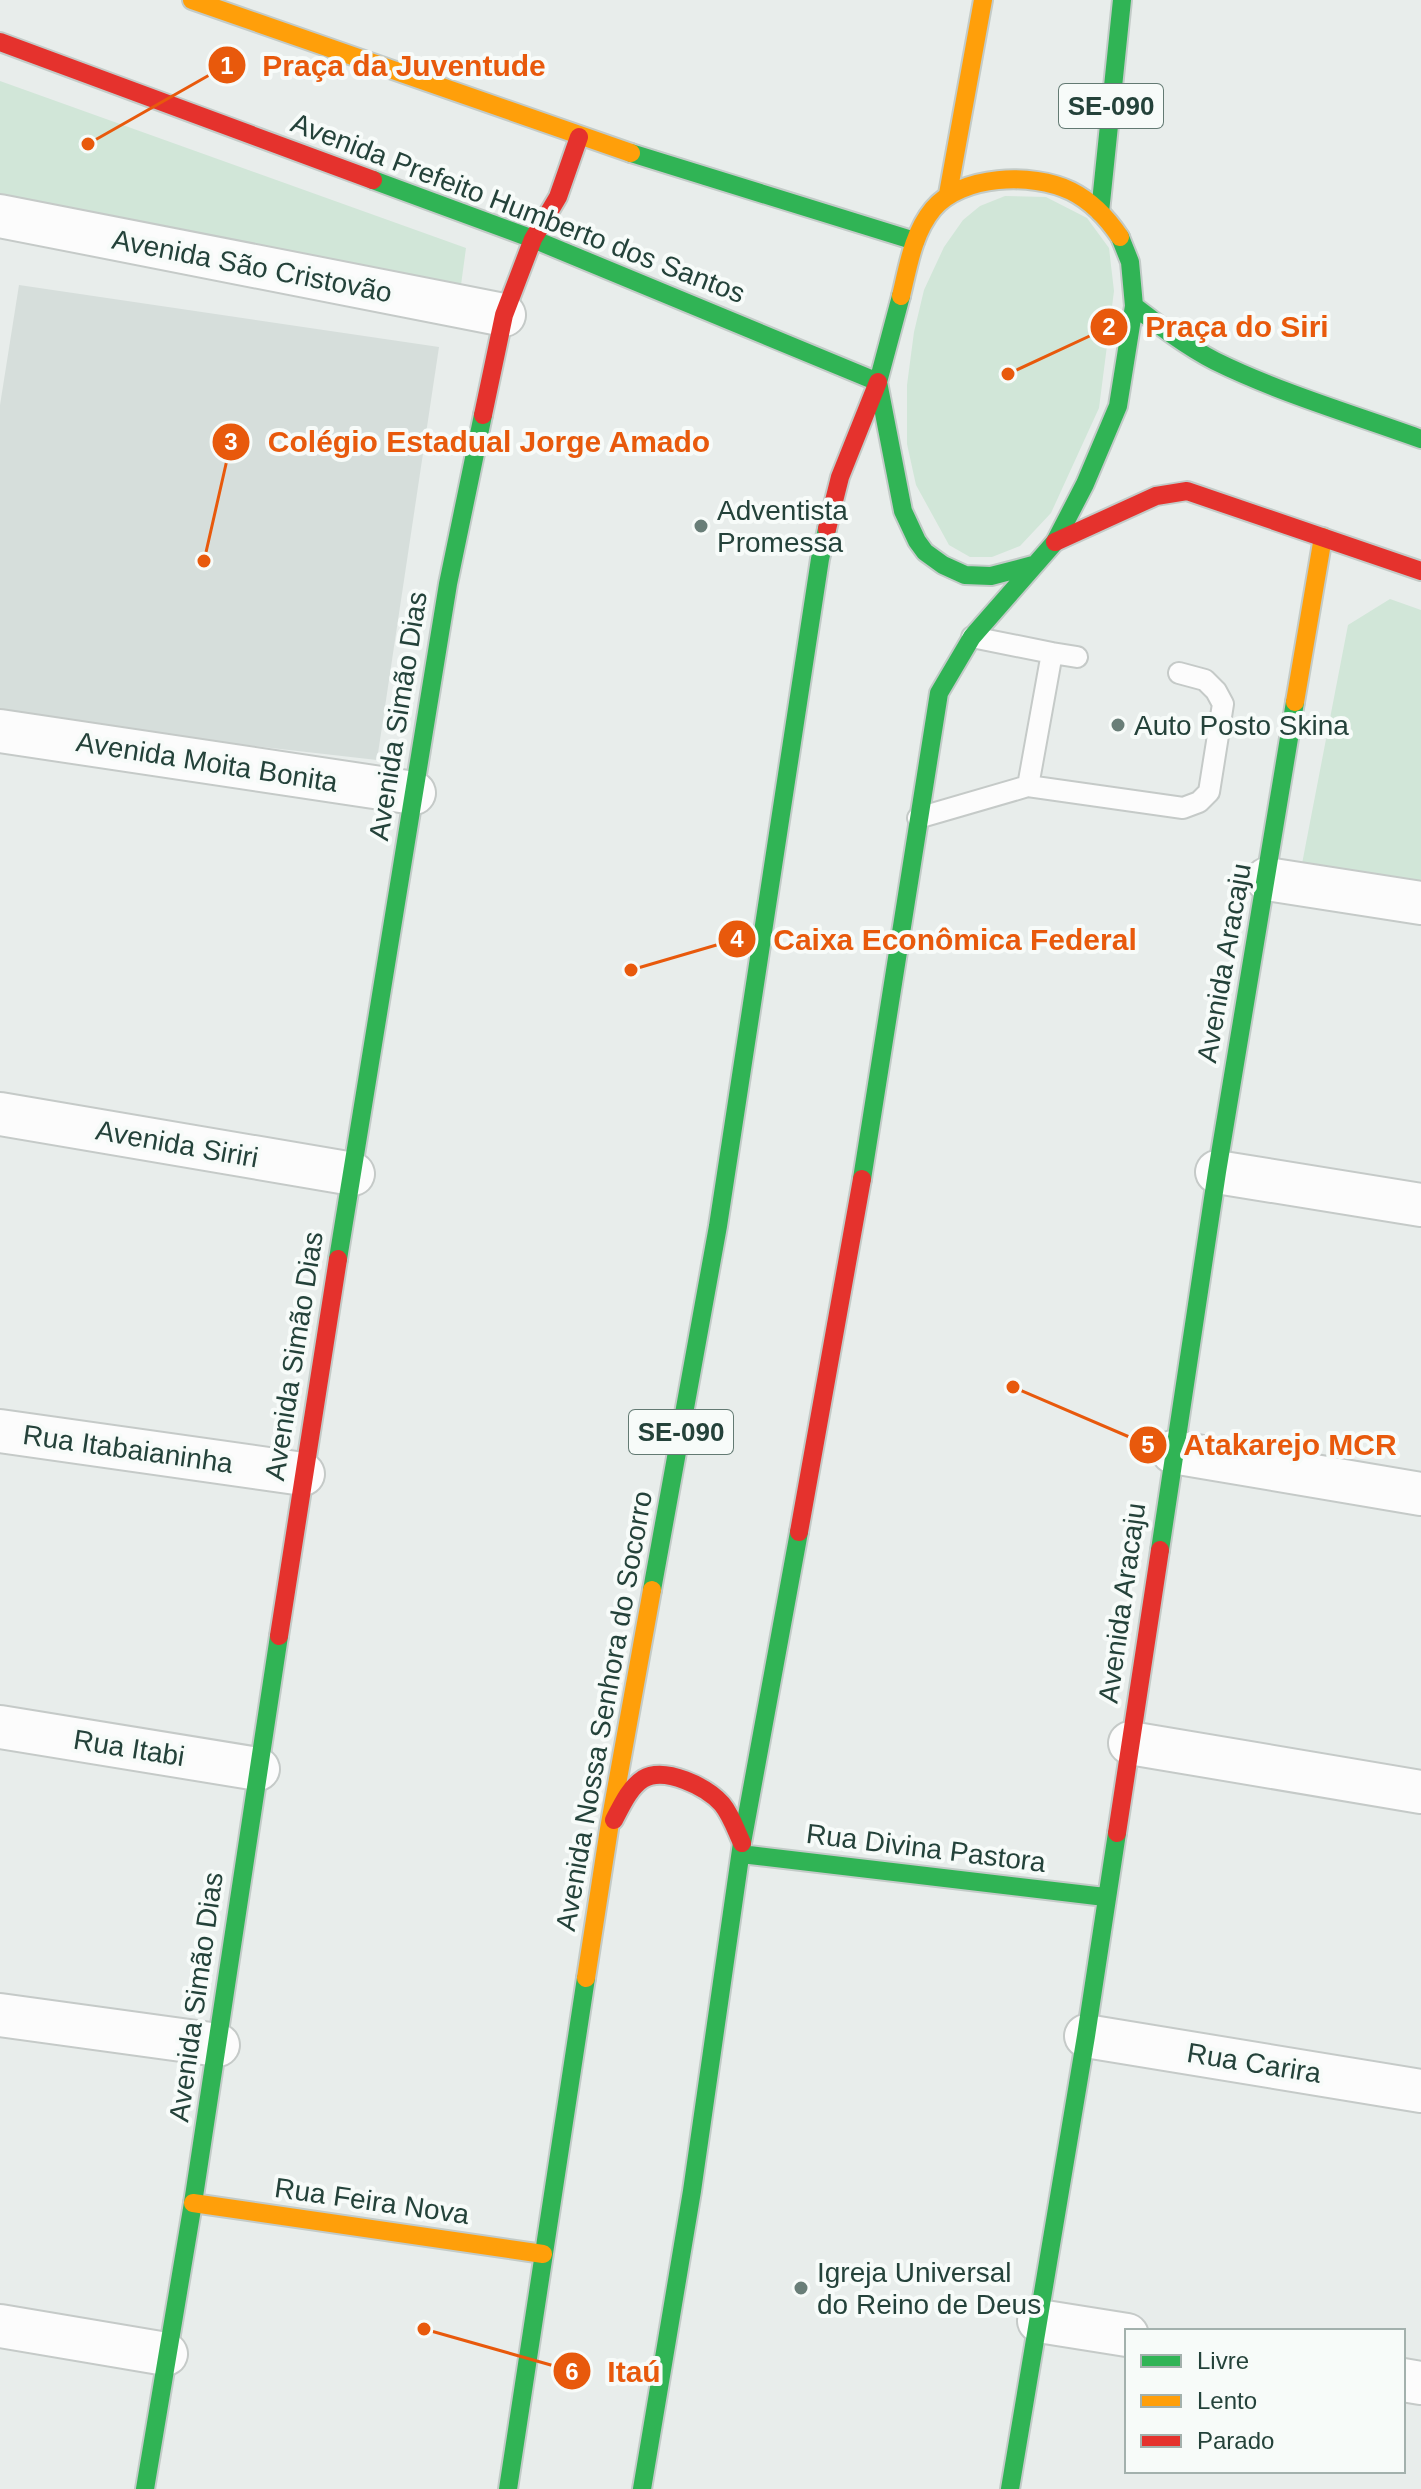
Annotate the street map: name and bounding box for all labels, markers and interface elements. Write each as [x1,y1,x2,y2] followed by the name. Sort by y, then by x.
[207,38,562,92] callout: Praça da Juventude
[262,49,546,82] text: Praça da Juventude
[220,52,234,79] text: 1
[1059,84,1163,128] road number: SE-090
[287,107,749,309] street label: Avenida Prefeito Humberto dos Santos
[109,224,395,308] street label: Avenida São Cristovão
[1089,300,1344,354] callout: Praça do Siri
[1145,310,1329,343] text: Praça do Siri
[1102,313,1116,340] text: 2
[211,415,726,469] callout: Colégio Estadual Jorge Amado
[268,425,710,458] text: Colégio Estadual Jorge Amado
[224,428,238,455] text: 3
[717,495,848,558] place label: Adventista Promessa
[692,517,710,535] marker: Adventista Promessa
[363,589,433,843] street label: Avenida Simão Dias
[1134,710,1349,741] place label: Auto Posto Skina
[1109,716,1127,734] marker: Auto Posto Skina
[74,726,340,798] street label: Avenida Moita Bonita
[1191,861,1257,1065] street label: Avenida Aracaju
[717,912,1153,966] callout: Caixa Econômica Federal
[773,923,1137,956] text: Caixa Econômica Federal
[730,925,744,952] text: 4
[93,1114,261,1174] street label: Avenida Siriri
[259,1229,329,1483] street label: Avenida Simão Dias
[629,1410,733,1454] road number: SE-090
[1128,1418,1413,1472] callout: Atakarejo MCR
[21,1419,235,1479] street label: Rua Itabaianinha
[1183,1428,1397,1461] text: Atakarejo MCR
[1141,1431,1155,1458] text: 5
[550,1489,658,1933] street label: Avenida Nossa Senhora do Socorro
[1093,1501,1151,1705] street label: Avenida Aracaju
[71,1724,187,1772] street label: Rua Itabi
[804,1818,1048,1878] street label: Rua Divina Pastora
[163,1870,229,2124] street label: Avenida Simão Dias
[1185,2037,1324,2089] street label: Rua Carira
[273,2172,472,2230] street label: Rua Feira Nova
[817,2257,1041,2320] place label: Igreja Universal do Reino de Deus
[792,2279,810,2297] marker: Igreja Universal do Reino de Deus
[1125,2329,1405,2473] legend
[552,2344,677,2398] callout: Itaú
[1197,2347,1249,2374] text: Livre
[607,2355,661,2388] text: Itaú
[565,2358,579,2385] text: 6
[1197,2387,1257,2414] text: Lento
[1197,2427,1274,2454] text: Parado

